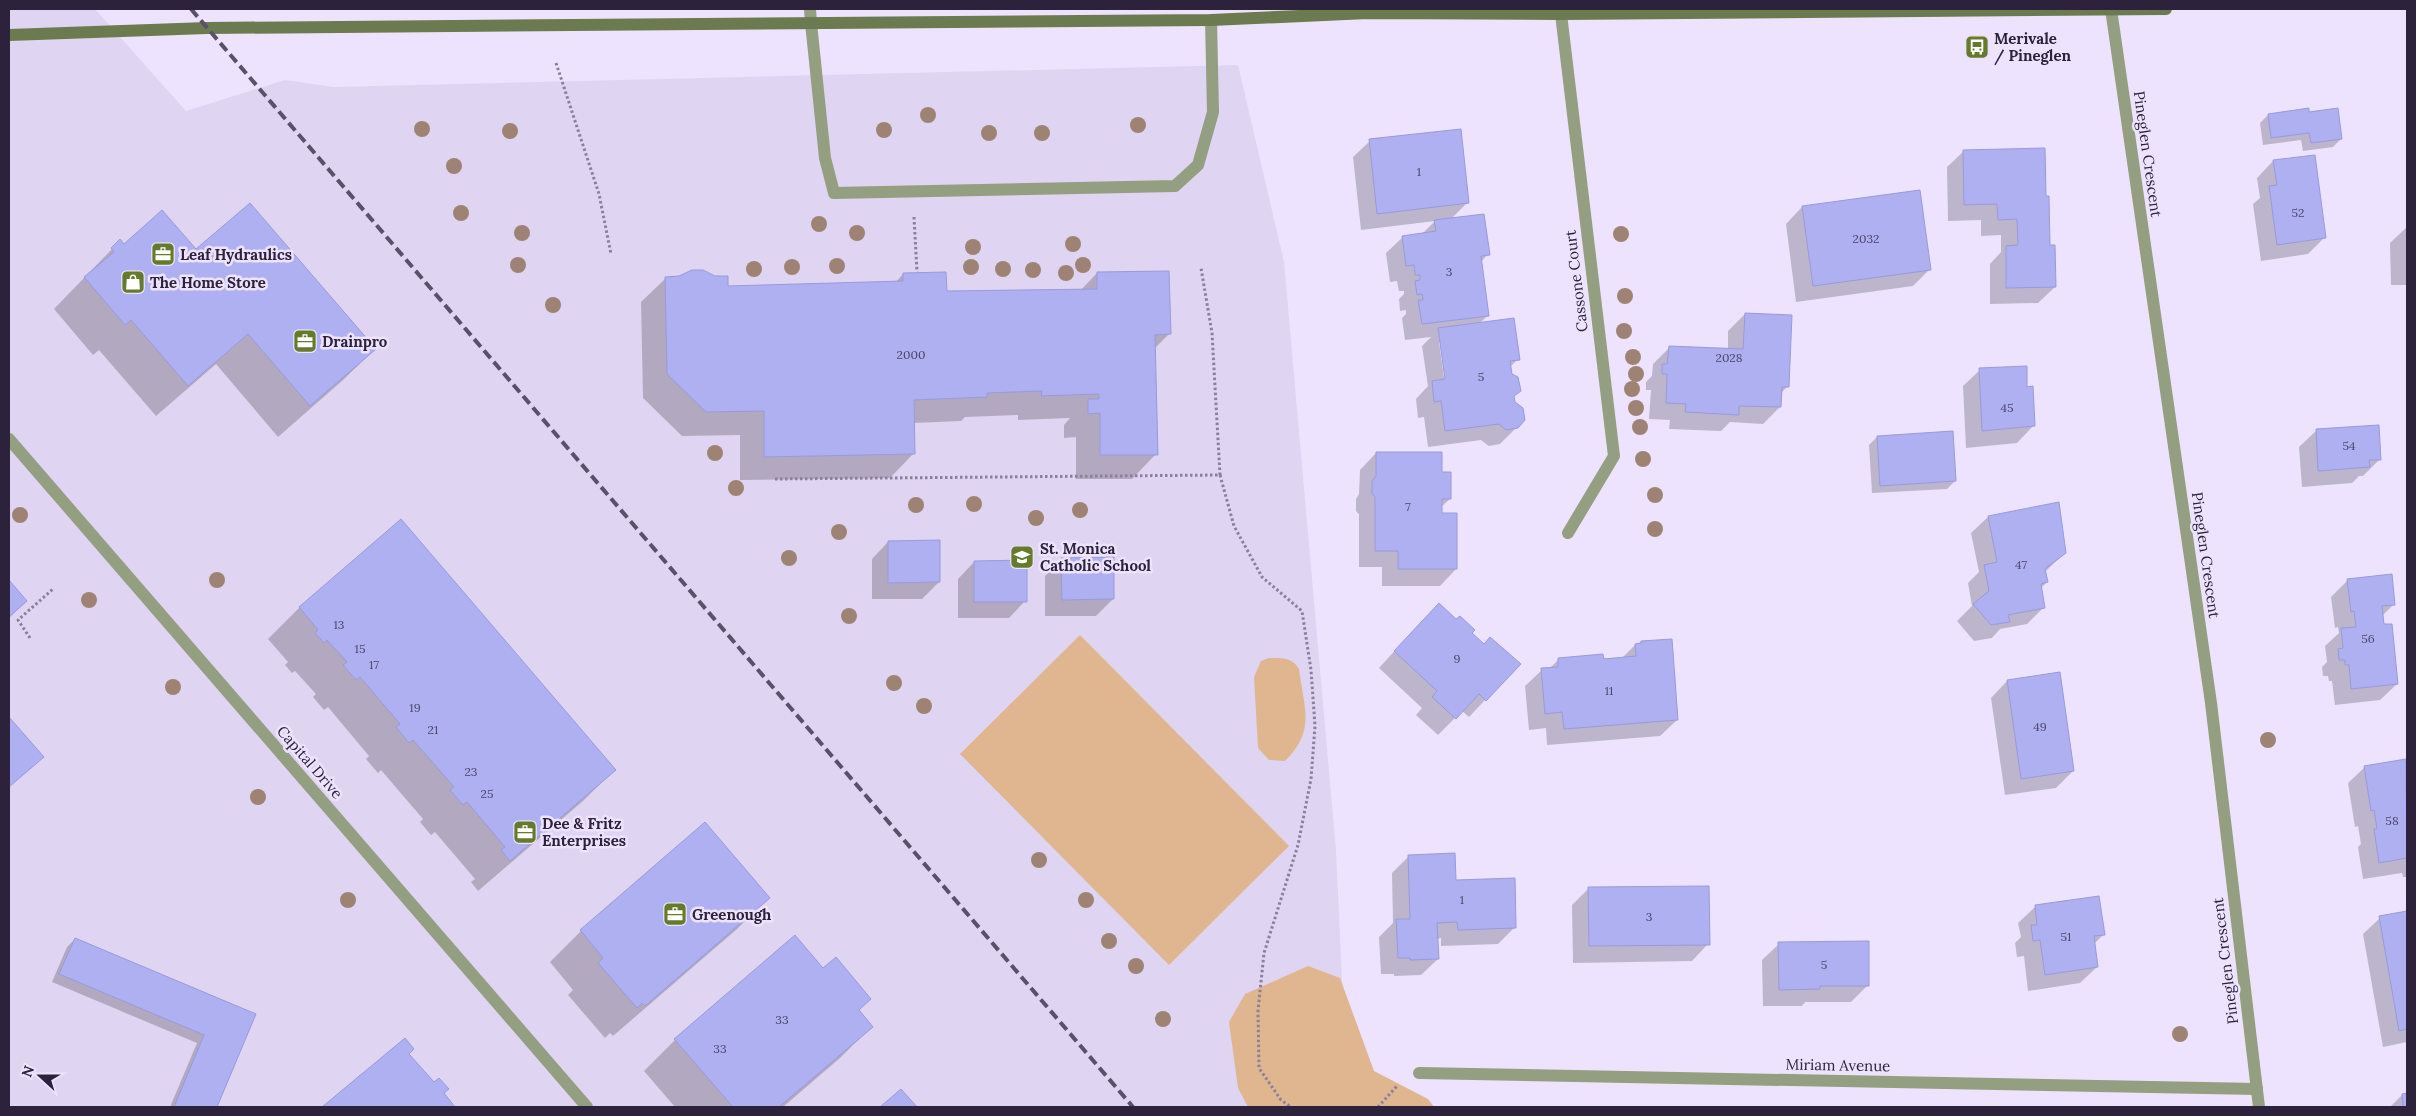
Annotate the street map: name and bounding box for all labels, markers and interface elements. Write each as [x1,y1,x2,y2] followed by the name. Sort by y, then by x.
[1994,29,2072,66] place label: Merivale / Pineglen
[1964,34,1990,60] bus stop icon: Merivale / Pineglen
[2130,90,2166,219] street label: Pineglen Crescent
[1417,164,1421,179] house number: 1
[2292,205,2304,220] house number: 52
[1560,229,1592,333] street label: Cassone Court
[1852,231,1880,246] house number: 2032
[150,241,176,267] office icon: Leaf Hydraulics
[180,245,292,264] place label: Leaf Hydraulics
[1446,264,1453,279] house number: 3
[120,269,146,295] shop icon: The Home Store
[150,273,266,292] place label: The Home Store
[292,328,318,354] office icon: Drainpro
[322,332,388,351] place label: Drainpro
[897,347,925,362] house number: 2000
[1715,350,1743,365] house number: 2028
[1478,369,1484,384] house number: 5
[2000,400,2014,415] house number: 45
[2342,438,2356,453] house number: 54
[2188,491,2224,620] street label: Pineglen Crescent
[1405,499,1411,514] house number: 7
[1040,539,1151,575] place label: St. Monica Catholic School
[1009,544,1035,570] school or university icon: St. Monica Catholic School
[2015,557,2027,572] house number: 47
[333,617,345,632] house number: 13
[2361,631,2375,646] house number: 56
[355,641,365,656] house number: 15
[1454,651,1461,666] house number: 9
[369,657,379,672] house number: 17
[1605,683,1613,698] house number: 11
[409,700,421,715] house number: 19
[2033,719,2047,734] house number: 49
[273,722,347,802] street label: Capital Drive
[428,722,438,737] house number: 21
[465,764,478,779] house number: 23
[481,786,493,801] house number: 25
[2385,813,2399,828] house number: 58
[542,814,626,850] place label: Dee & Fritz Enterprises
[512,819,538,845] office icon: Dee & Fritz Enterprises
[1460,892,1464,907] house number: 1
[2208,897,2242,1025] street label: Pineglen Crescent
[662,901,688,927] office icon: Greenough
[692,905,772,924] place label: Greenough
[1646,909,1653,924] house number: 3
[2061,929,2071,944] house number: 51
[1821,957,1827,972] house number: 5
[775,1012,789,1027] house number: 33
[713,1041,727,1056] house number: 33
[15,1051,65,1101] north arrow
[1785,1055,1891,1075] street label: Miriam Avenue
[18,1063,38,1080] text: N

